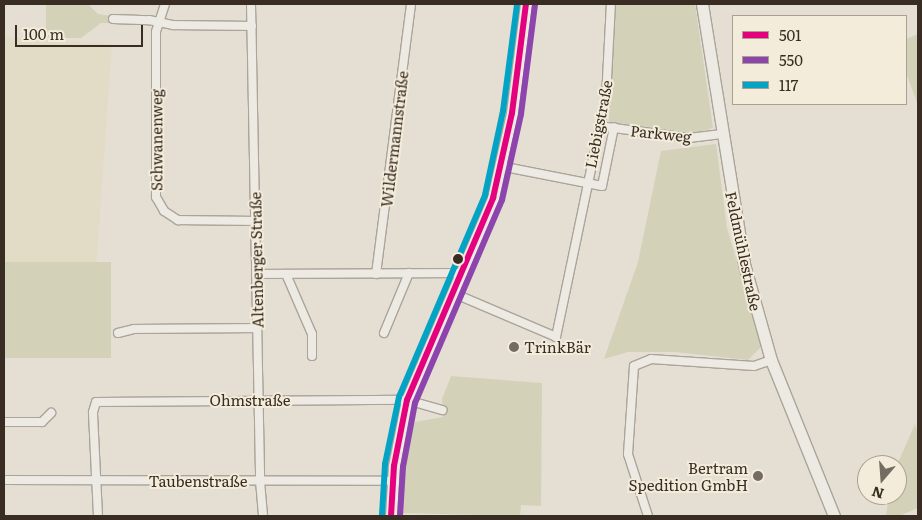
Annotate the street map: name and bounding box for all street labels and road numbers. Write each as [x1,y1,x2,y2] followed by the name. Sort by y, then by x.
[377,70,411,208] street label: Wildermannstraße
[581,78,615,170] street label: Liebigstraße
[147,89,165,191] street label: Schwanenweg
[629,121,693,145] street label: Parkweg
[723,190,765,312] street label: Feldmühlestraße
[246,192,266,328] street label: Altenberger Straße
[210,391,290,409] street label: Ohmstraße
[149,472,247,490] street label: Taubenstraße

